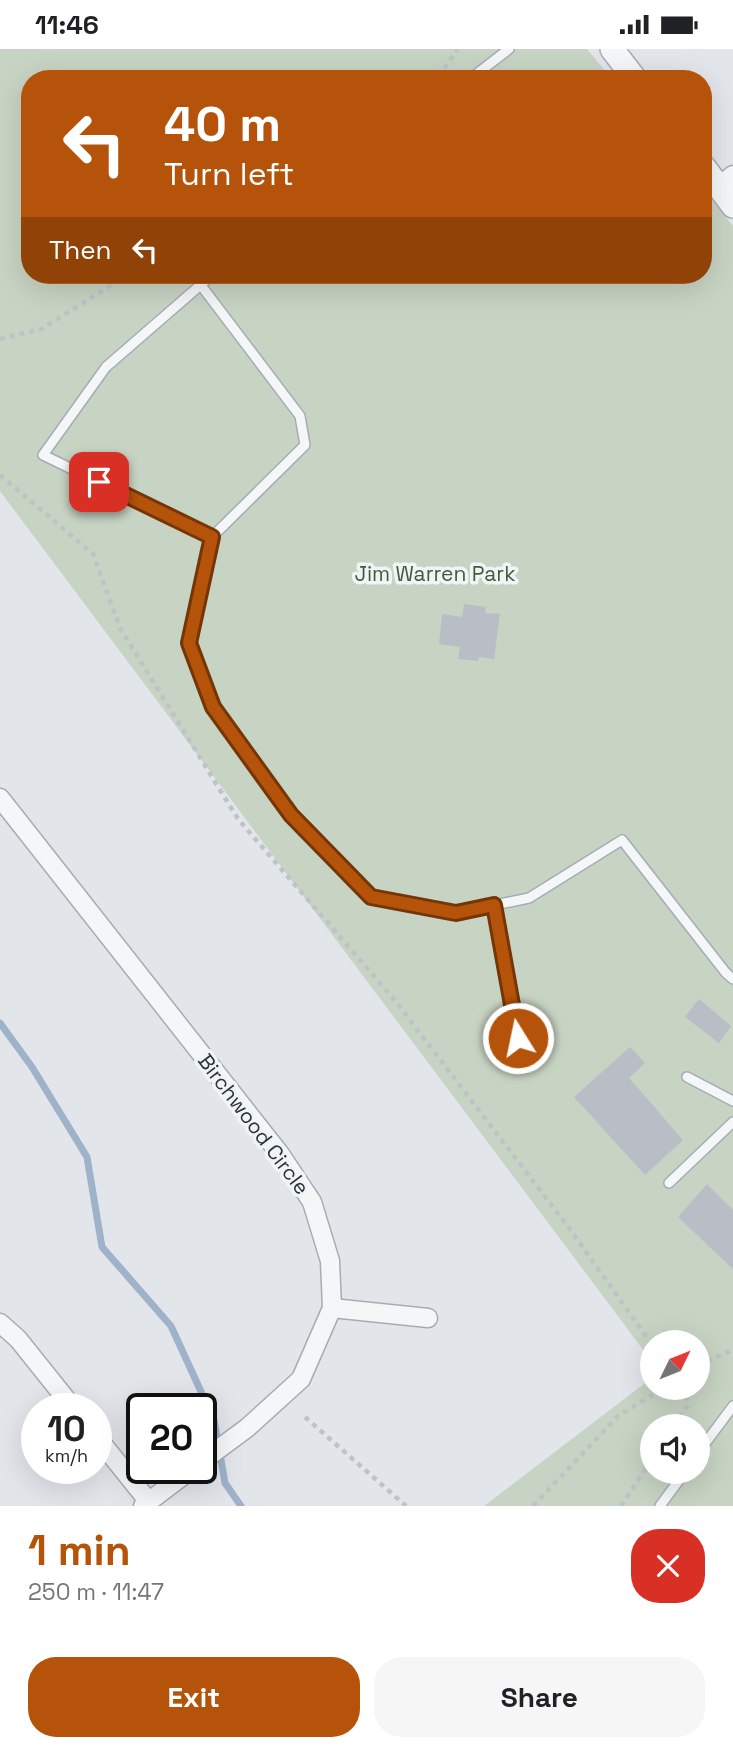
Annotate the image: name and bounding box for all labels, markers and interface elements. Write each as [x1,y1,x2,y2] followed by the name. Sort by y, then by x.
[35,8,99,42] text: 11:46
[164,93,281,155] text: 40 m
[49,98,140,189] icon: left
[164,154,294,194] text: Turn left
[126,231,164,269] icon: left
[49,233,112,267] text: Then
[69,452,129,512] pin
[80,463,118,501] icon: arrive
[355,560,515,587] park label: Jim Warren Park
[481,1001,555,1075] position arrow
[192,1048,316,1200] street label: Birchwood Circle
[640,1330,710,1400] north arrow
[640,1330,710,1484] map controls
[126,1393,217,1484] speed limit sign: 20
[47,1407,86,1451] text: 10
[640,1414,710,1484] button: sound
[45,1444,88,1467] text: km/h
[28,1524,131,1577] text: 1 min
[631,1529,705,1603] button: close
[28,1577,164,1607] text: 250 m · 11:47
[28,1657,360,1737] button: Exit
[374,1657,705,1737] button: Share

